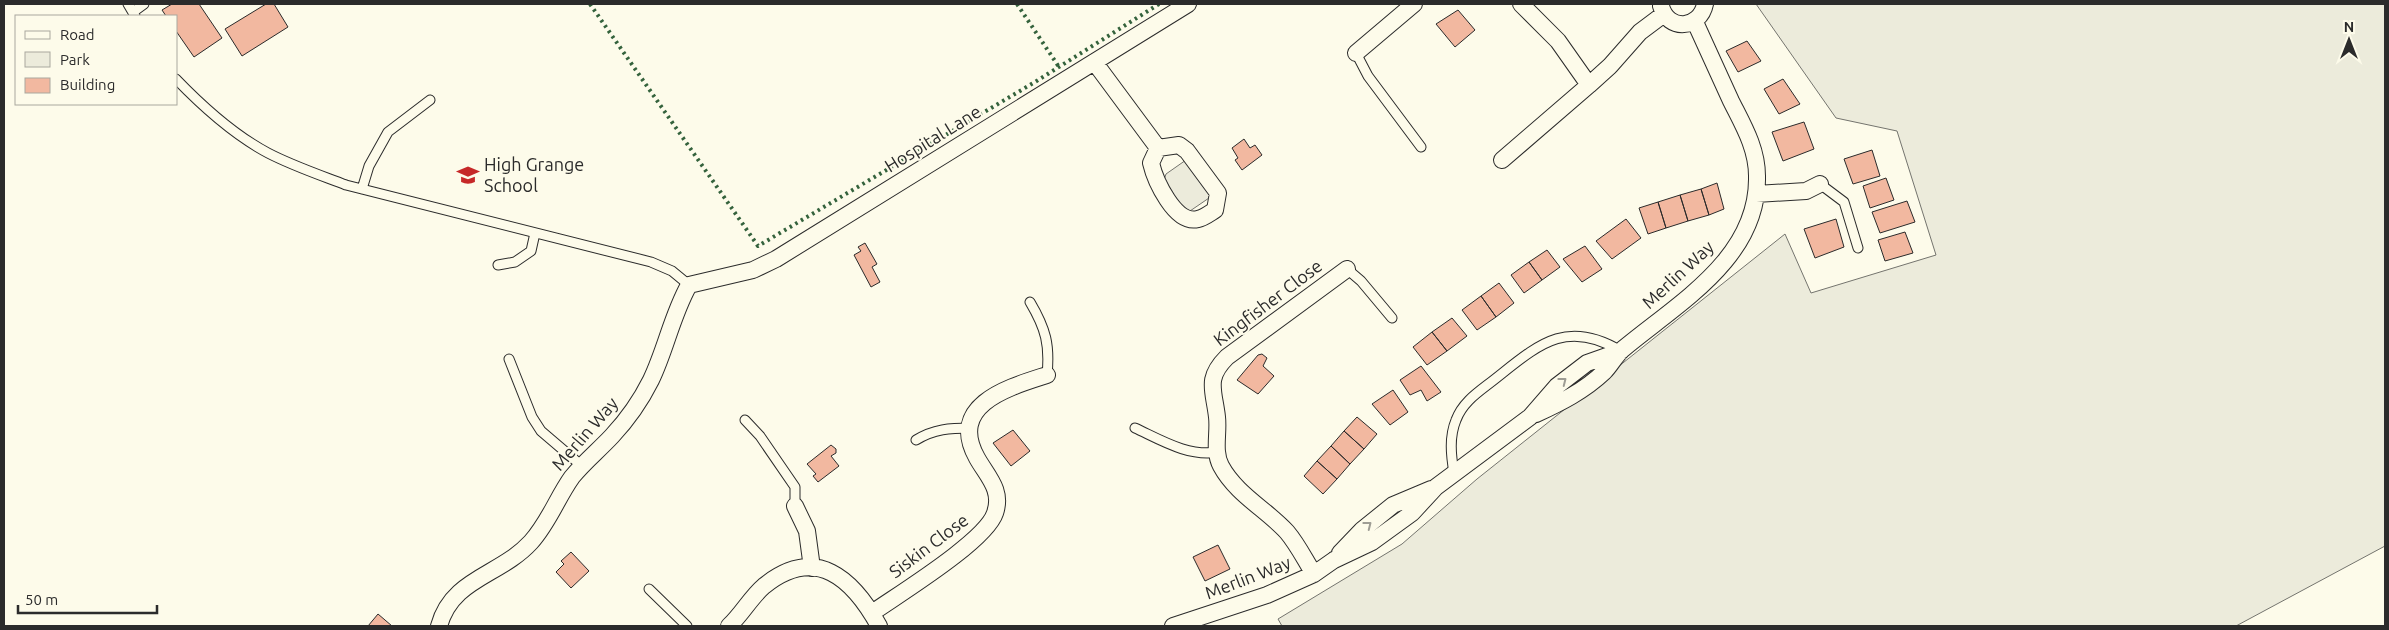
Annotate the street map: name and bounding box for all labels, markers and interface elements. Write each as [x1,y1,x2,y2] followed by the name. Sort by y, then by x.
[15,15,178,105] legend
[2324,15,2374,65] north arrow
[2344,19,2354,35] text: N
[60,26,95,43] text: Road
[60,51,90,68] text: Park
[60,76,115,93] text: Building
[881,101,984,176] street label: Hospital Lane
[484,154,584,195] place label: High Grange School
[455,162,481,188] school or university icon: High Grange School
[1638,236,1717,312] street label: Merlin Way
[1209,255,1326,349] street label: Kingfisher Close
[1557,379,1566,387] one-way arrow
[547,393,622,474] street label: Merlin Way
[885,509,972,581] street label: Siskin Close
[1362,523,1371,531] one-way arrow
[1202,551,1294,603] street label: Merlin Way
[18,582,156,614] scale bar
[25,591,58,608] text: 50 m

